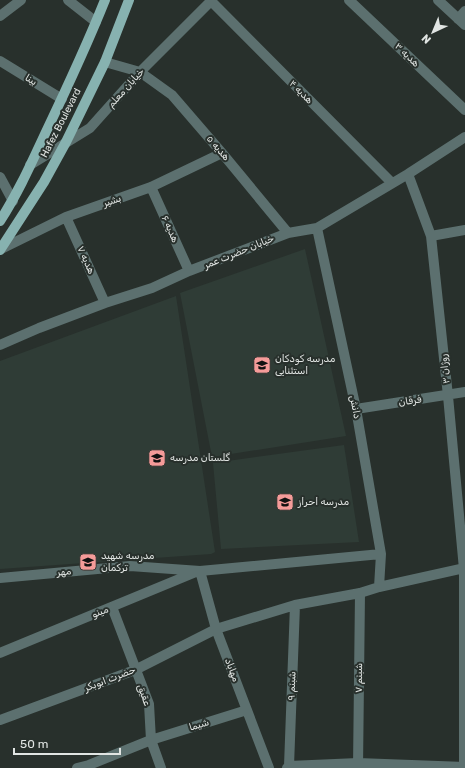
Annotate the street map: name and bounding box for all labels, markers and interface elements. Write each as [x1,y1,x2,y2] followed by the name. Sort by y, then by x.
[413,12,453,52] north arrow
[419,31,434,46] text: N
[392,40,422,70] street label: هدیه ۳
[105,66,147,110] street label: خیابان معلم
[23,72,39,88] street label: بینا
[287,78,316,107] street label: هدیه ۴
[38,86,84,160] street label: Hafez Boulevard
[204,133,232,163] street label: هدیه ۵
[100,192,123,210] street label: بشیر
[159,214,181,245] street label: هدیه ۶
[201,232,276,272] street label: خیابان حضرت عمر
[75,244,98,276] street label: هدیه ۷
[275,353,336,377] place label: مدرسه کودکان استثنایی
[437,353,453,385] street label: روژان ۳
[252,355,272,375] school or university icon: مدرسه کودکان استثنایی
[398,393,423,409] street label: فرقان
[347,394,363,420] street label: دانش
[147,448,167,468] school or university icon: گلستان مدرسه
[170,452,230,464] place label: گلستان مدرسه
[275,492,295,512] school or university icon: مدرسه احراز
[297,496,349,508] place label: مدرسه احراز
[101,550,155,574] place label: مدرسه شهید ترکمان
[78,552,98,572] school or university icon: مدرسه شهید ترکمان
[55,565,72,579] street label: مهر
[90,603,111,621] street label: مینو
[222,656,242,684] street label: مهاباد
[353,663,365,693] street label: شبنم ۷
[82,664,137,695] street label: حضرت ابوبکر
[285,671,299,701] street label: شبنم ۹
[135,683,153,708] street label: عقیق
[188,716,210,734] street label: شیما
[14,730,120,756] scale bar
[20,737,48,751] text: 50 m

